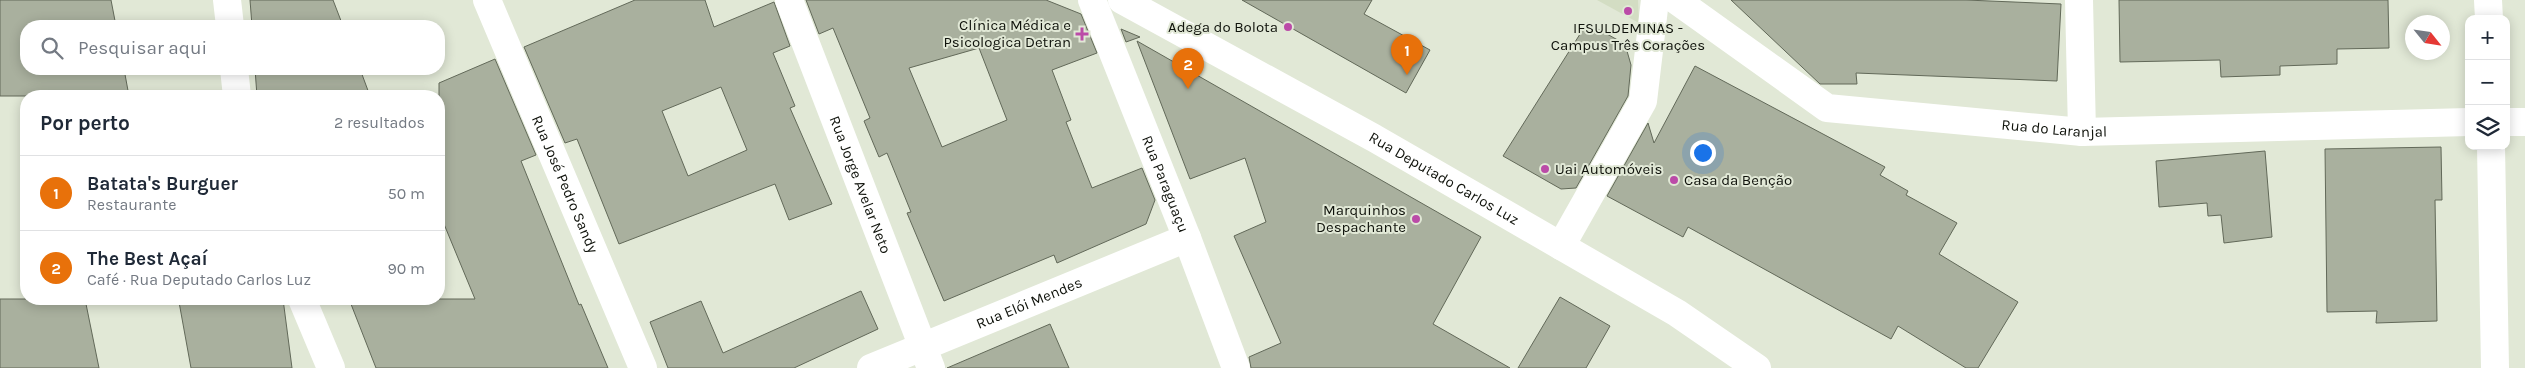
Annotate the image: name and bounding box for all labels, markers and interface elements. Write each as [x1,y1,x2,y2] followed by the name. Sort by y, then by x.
[1622,5,1634,17] marker: IFSULDEMINAS - Campus Três Corações
[2405,15,2450,60] north arrow
[2465,15,2510,150] map controls
[2465,15,2510,60] button: +
[944,16,1071,51] place label: Clínica Médica e Psicologica Detran
[1168,18,1278,36] place label: Adega do Bolota
[1551,19,1705,54] place label: IFSULDEMINAS - Campus Três Corações
[20,20,445,75] search box
[1282,21,1294,33] marker: Adega do Bolota
[1075,27,1089,41] marker: Clínica Médica e Psicologica Detran
[38,34,66,62] icon: search
[1391,34,1423,75] pin: 1
[78,37,207,59] text: Pesquisar aqui
[1172,48,1204,89] pin: 2
[2465,60,2510,105] button: −
[2465,105,2510,150] button: layers
[40,111,130,135] text: Por perto
[334,113,425,132] text: 2 resultados
[528,113,602,256] street label: Rua José Pedro Sandy
[826,113,895,256] street label: Rua Jorge Avelar Neto
[2001,115,2107,141] street label: Rua do Laranjal
[1366,128,1522,229] street label: Rua Deputado Carlos Luz
[1138,133,1193,235] street label: Rua Paraguaçu
[1690,140,1716,166] your location
[1555,160,1662,178] place label: Uai Automóveis
[1539,163,1551,175] marker: Uai Automóveis
[1684,171,1792,189] place label: Casa da Benção
[87,173,238,195] text: Batata's Burguer
[1668,174,1680,186] marker: Casa da Benção
[53,184,59,203] text: 1
[388,184,425,203] text: 50 m
[87,195,176,214] text: Restaurante
[1316,201,1406,236] place label: Marquinhos Despachante
[1410,213,1422,225] marker: Marquinhos Despachante
[87,248,208,270] text: The Best Açaí
[51,259,61,278] text: 2
[387,259,425,278] text: 90 m
[87,270,311,289] text: Café · Rua Deputado Carlos Luz
[973,273,1085,333] street label: Rua Elói Mendes

